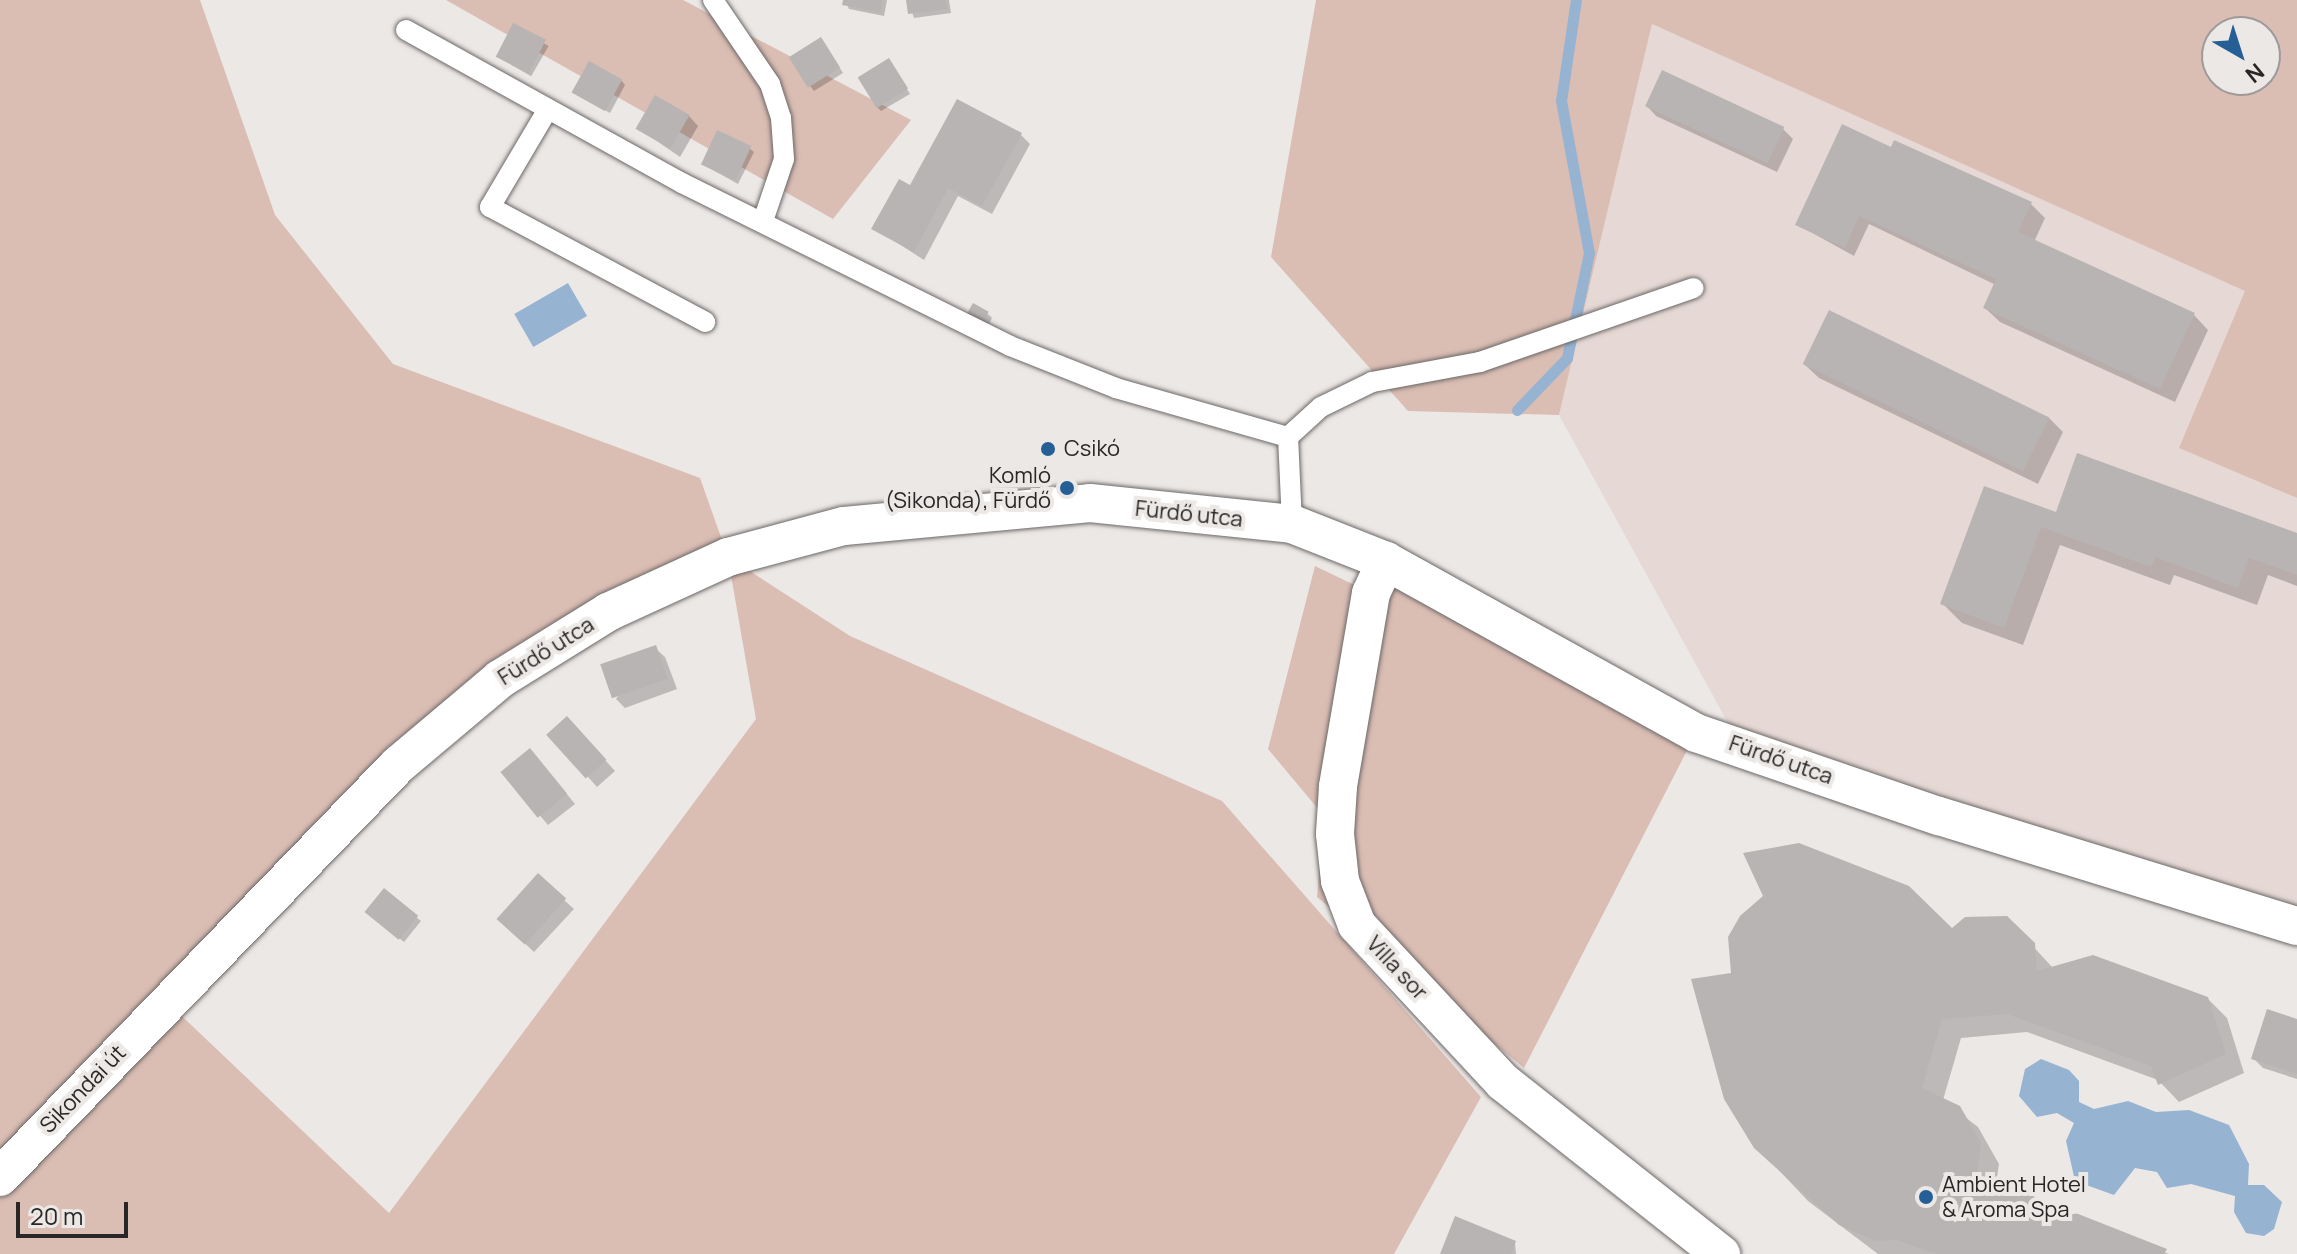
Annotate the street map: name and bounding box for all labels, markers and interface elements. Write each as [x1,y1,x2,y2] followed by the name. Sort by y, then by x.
[2201,16,2281,96] north arrow
[2239,56,2270,90] text: N
[1064,436,1120,462] place label: Csikó
[1039,440,1057,458] marker: Csikó
[885,462,1051,514] place label: Komló (Sikonda), Fürdő
[1058,479,1076,497] marker: Komló (Sikonda), Fürdő
[1134,495,1244,533] street label: Fürdő utca
[493,611,599,691] street label: Fürdő utca
[1726,730,1836,790] street label: Fürdő utca
[1361,931,1433,1005] street label: Villa sor
[35,1040,131,1138] street label: Sikondai út
[1942,1171,2086,1222] place label: Ambient Hotel & Aroma Spa
[20,1186,132,1236] scale bar
[1917,1188,1935,1206] marker: Ambient Hotel & Aroma Spa
[30,1199,83,1232] text: 20 m

